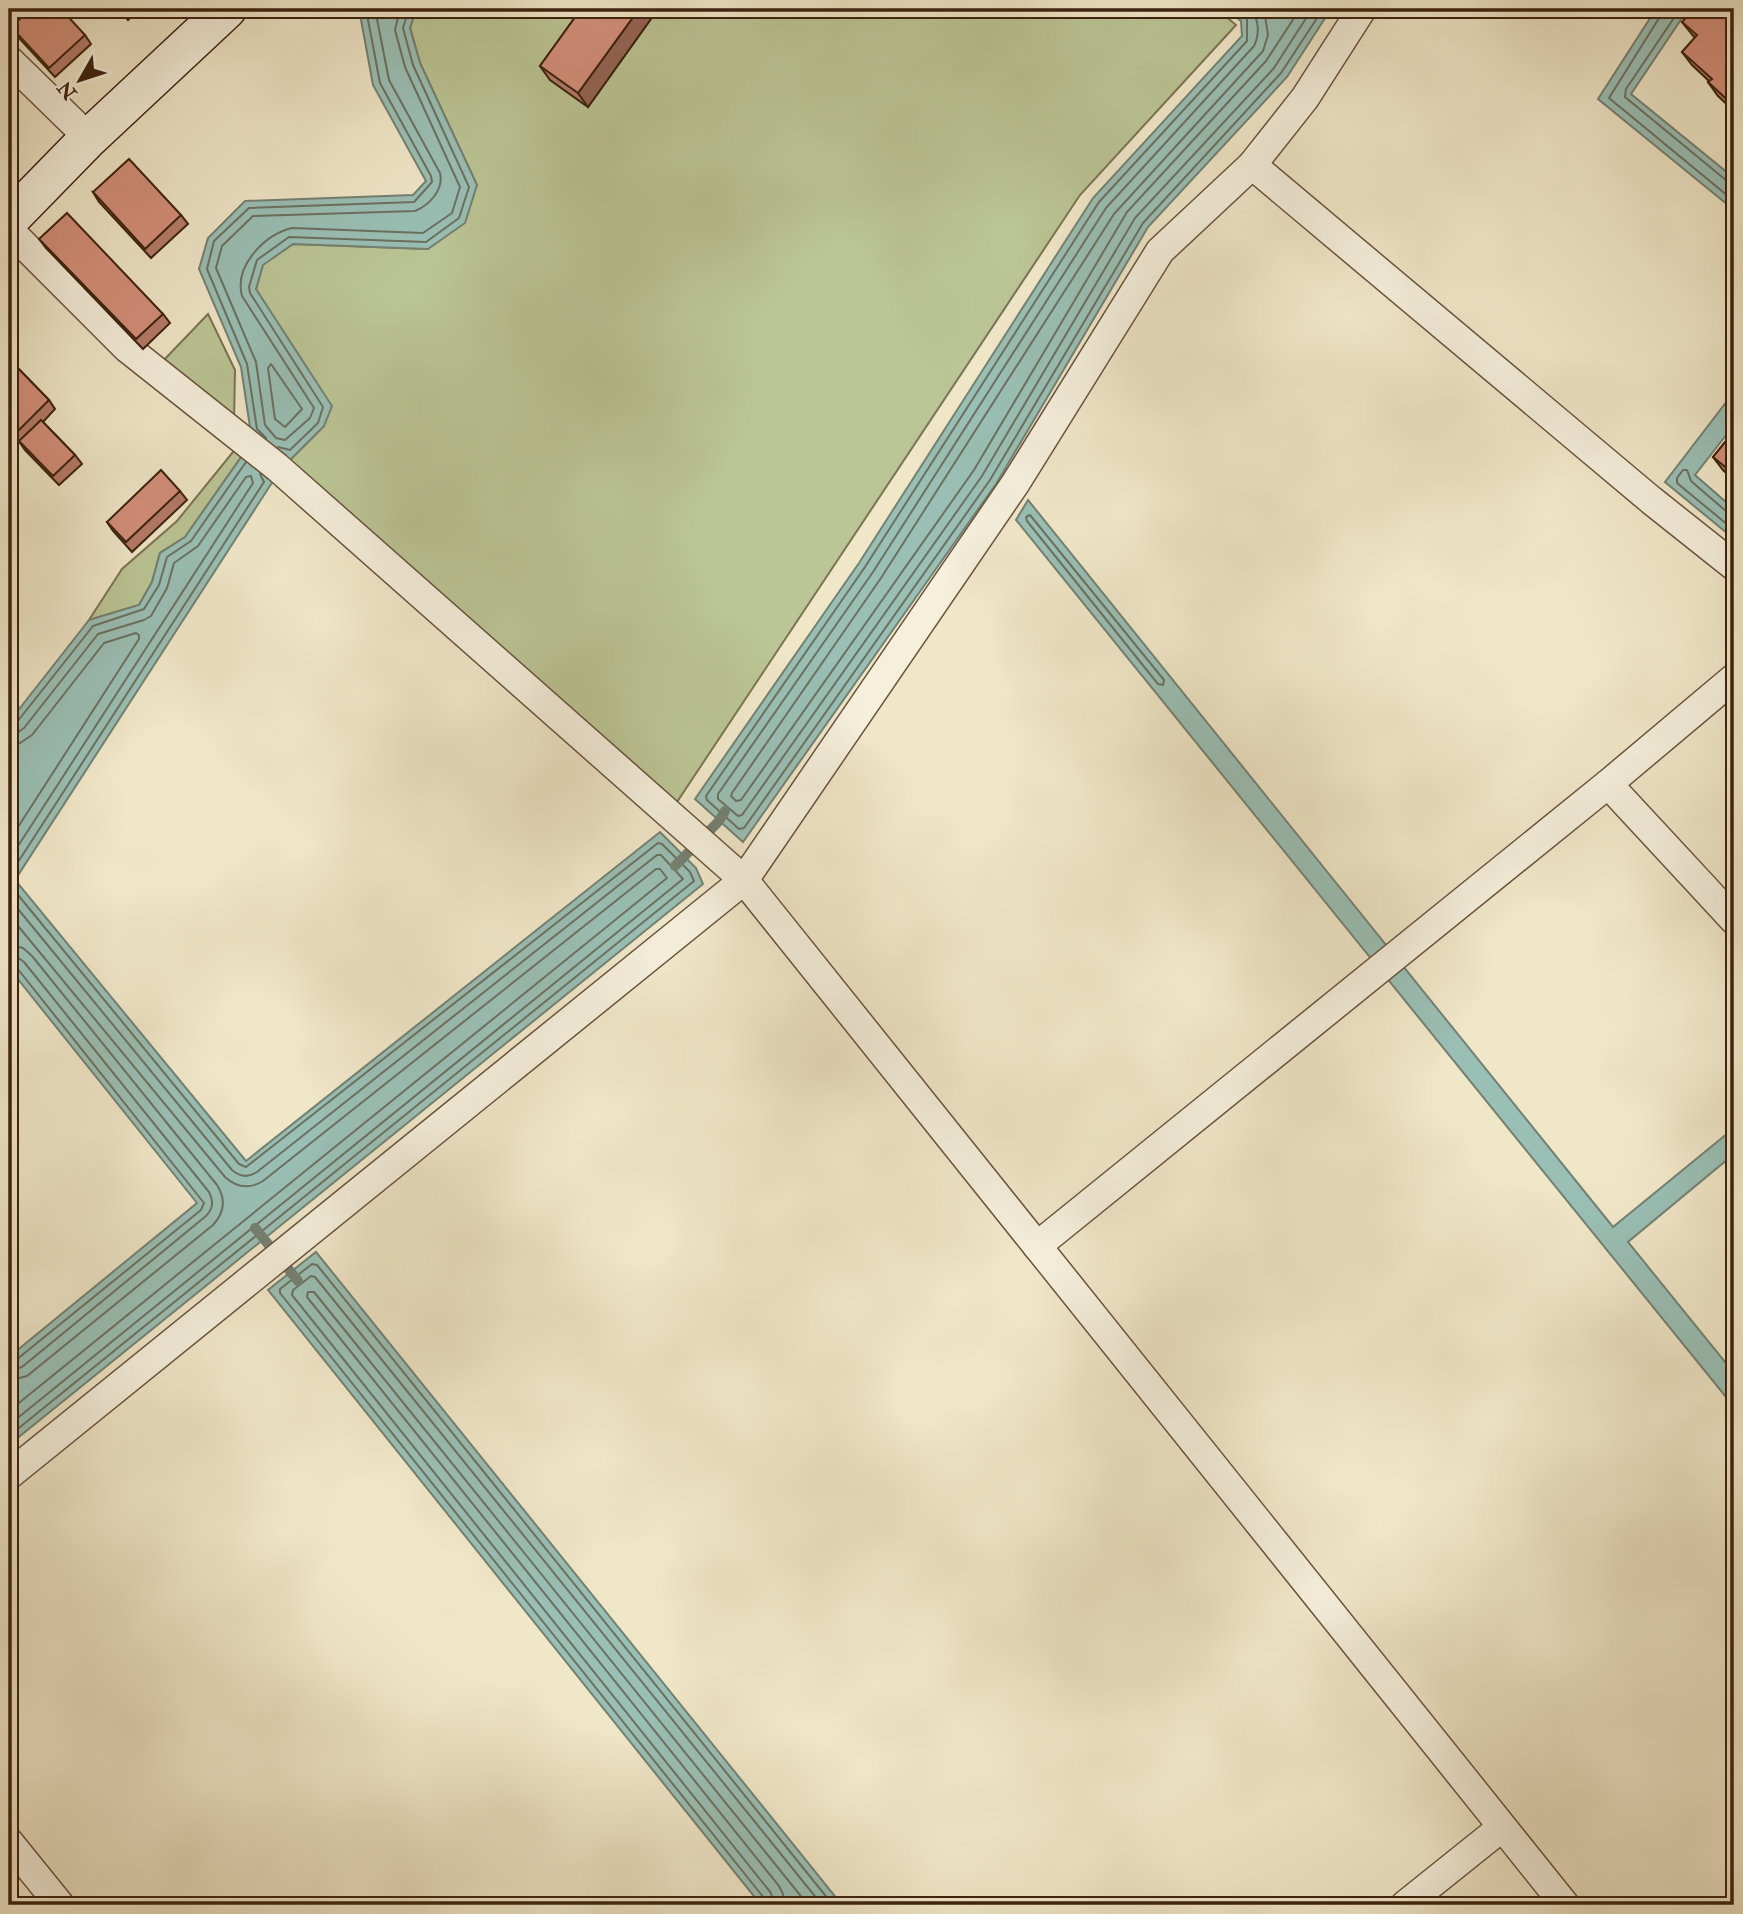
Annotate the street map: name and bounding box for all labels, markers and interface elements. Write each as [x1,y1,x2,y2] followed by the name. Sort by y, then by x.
[46,46,116,116] north arrow
[52,75,83,105] text: N

